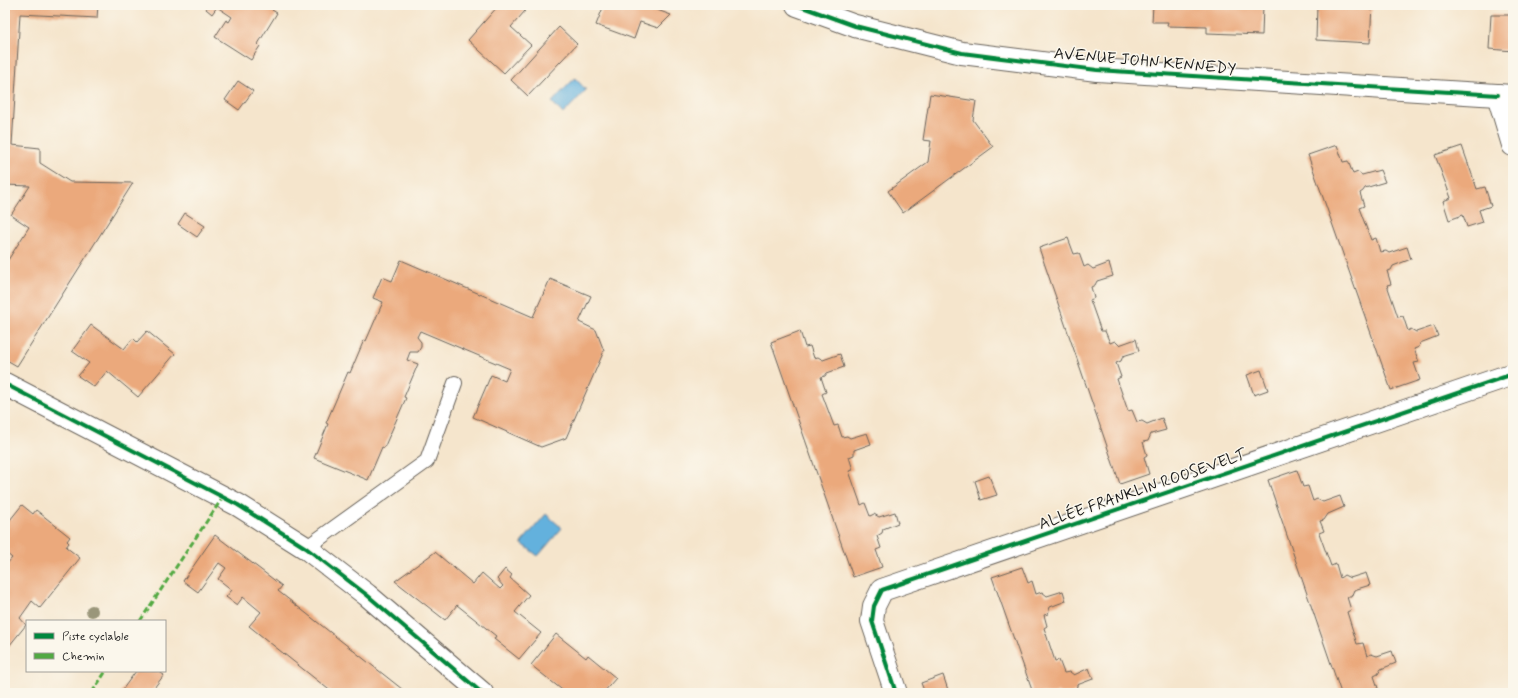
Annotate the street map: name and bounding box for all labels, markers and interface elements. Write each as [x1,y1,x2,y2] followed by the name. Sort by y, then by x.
[1053,43,1237,80] street label: AVENUE JOHN KENNEDY
[1036,444,1250,535] street label: ALLÉE FRANKLIN ROOSEVELT
[26,620,166,672] legend
[62,629,129,645] text: Piste cyclable
[62,649,105,665] text: Chemin

